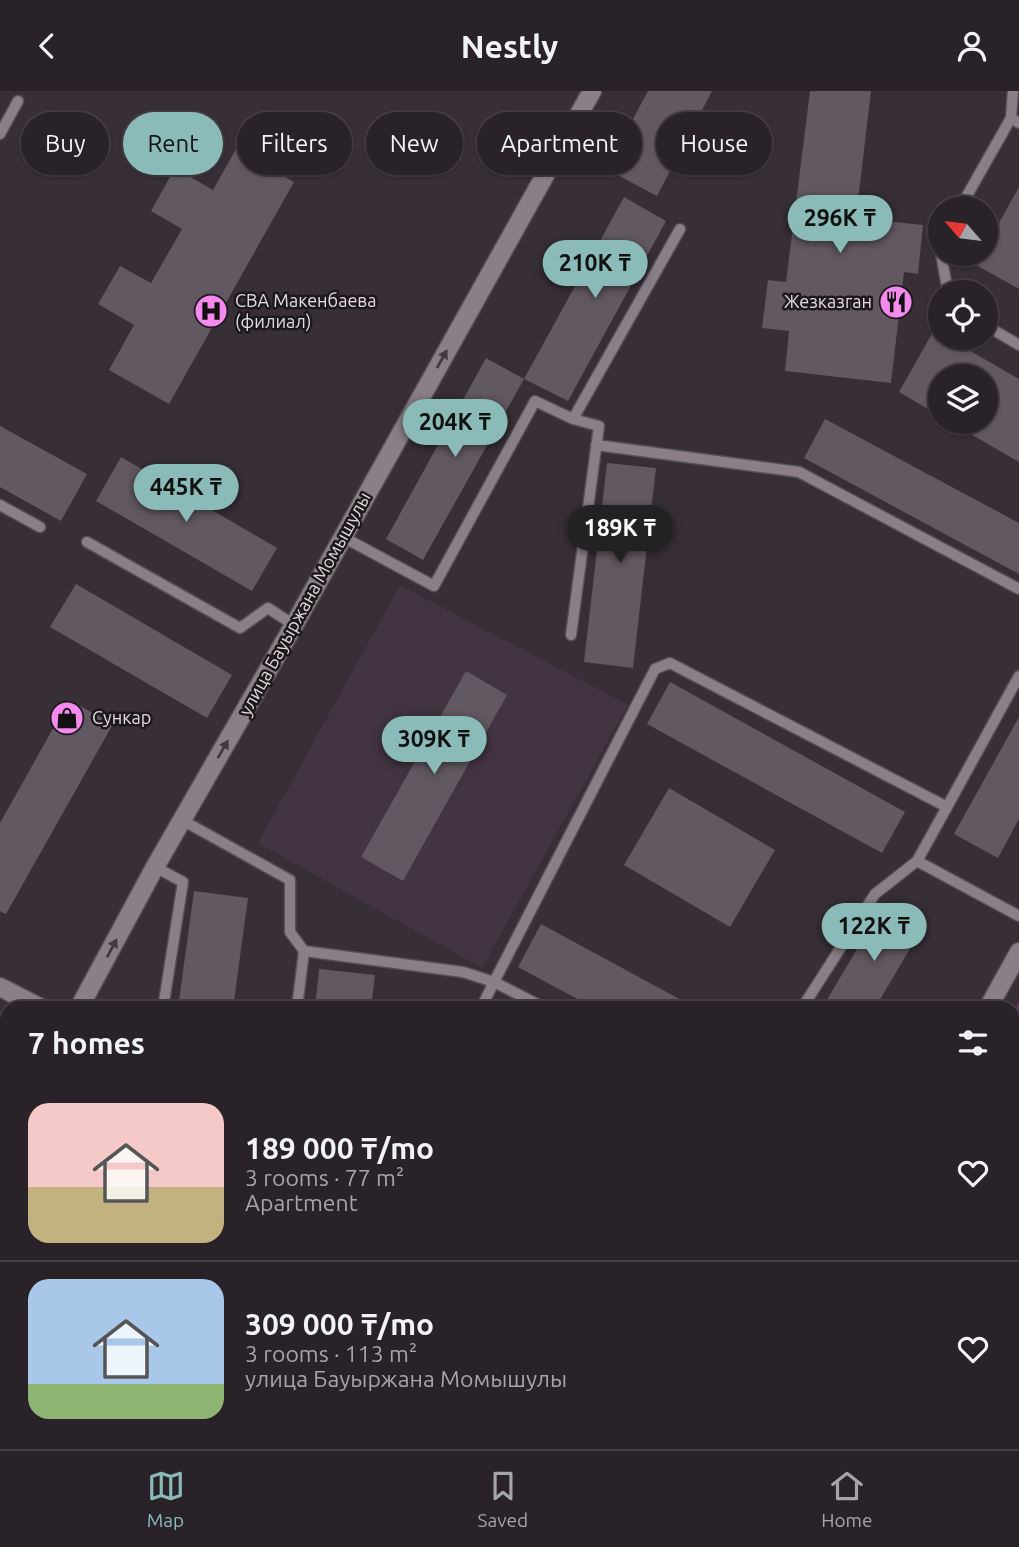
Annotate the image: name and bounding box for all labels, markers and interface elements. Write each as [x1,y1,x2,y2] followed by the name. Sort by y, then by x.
[28,27,66,65] icon: back
[953,27,991,65] icon: person
[461,28,558,64] text: Nestly
[21,112,109,175] chip: Buy
[123,112,223,175] chip: Rent
[237,112,352,175] chip: Filters
[366,112,463,175] chip: New
[477,112,642,175] chip: Apartment
[656,112,772,175] chip: House
[783,195,897,255] pin: 296K ₸
[928,196,998,266] north arrow
[928,196,998,434] map controls
[804,205,876,230] text: 296K ₸
[538,241,652,300] pin: 210K ₸
[559,250,631,275] text: 210K ₸
[928,280,998,350] button: locate
[877,283,915,321] restaurant icon: Жезказган
[235,290,377,332] place label: СВА Макенбаева (филиал)
[784,291,872,311] place label: Жезказган
[192,292,230,330] hospital icon: СВА Макенбаева (филиал)
[436,349,448,369] one-way arrow
[928,364,998,434] button: layers
[398,399,512,459] pin: 204K ₸
[419,409,491,434] text: 204K ₸
[129,465,243,524] pin: 445K ₸
[150,474,222,499] text: 445K ₸
[234,488,374,719] street label: улица Бауыржана Момышулы
[563,505,677,565] pin: 189K ₸
[584,515,656,540] text: 189K ₸
[48,699,86,737] shop icon: Сункар
[92,707,151,727] place label: Сункар
[377,717,491,776] pin: 309K ₸
[398,726,470,751] text: 309K ₸
[217,740,229,759] one-way arrow
[817,903,931,963] pin: 122K ₸
[838,913,910,938] text: 122K ₸
[106,938,117,958] one-way arrow
[954,1024,992,1062] icon: filters
[28,1026,145,1060] text: 7 homes
[84,1131,168,1215] icon: home
[245,1131,434,1165] text: 189 000 ₸/mo
[954,1154,992,1192] icon: heart
[245,1165,404,1190] text: 3 rooms · 77 m²
[245,1190,358,1215] text: Apartment
[84,1307,168,1391] icon: home
[245,1307,434,1341] text: 309 000 ₸/mo
[954,1330,992,1368] icon: heart
[245,1341,417,1366] text: 3 rooms · 113 m²
[245,1366,567,1391] text: улица Бауыржана Момышулы
[147,1467,185,1531] tab: Map
[478,1467,528,1531] tab: Saved
[821,1467,872,1531] tab: Home

